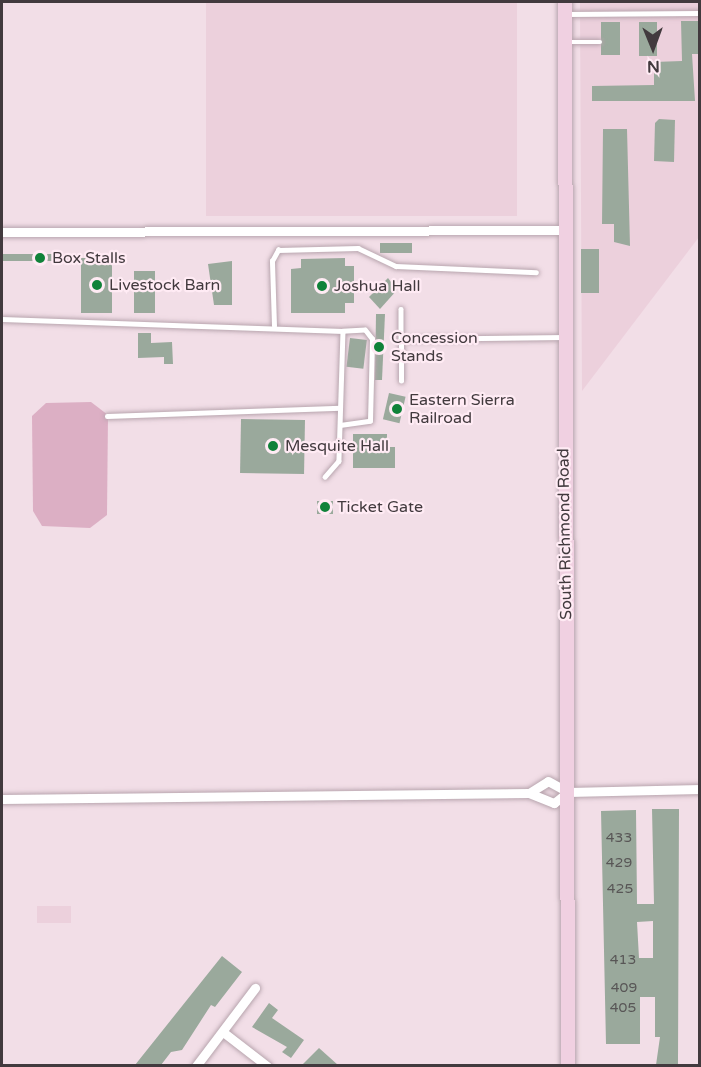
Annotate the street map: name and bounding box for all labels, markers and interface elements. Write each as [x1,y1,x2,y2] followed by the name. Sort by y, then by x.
[623,18,683,78] north arrow
[647,56,660,76] text: N
[52,248,126,268] place label: Box Stalls
[33,251,47,265] marker: Box Stalls
[109,275,220,295] place label: Livestock Barn
[334,276,420,296] place label: Joshua Hall
[90,278,104,292] marker: Livestock Barn
[315,279,329,293] marker: Joshua Hall
[391,328,478,366] place label: Concession Stands
[372,340,386,354] marker: Concession Stands
[409,390,515,428] place label: Eastern Sierra Railroad
[390,402,404,416] marker: Eastern Sierra Railroad
[285,436,389,456] place label: Mesquite Hall
[266,439,280,453] marker: Mesquite Hall
[554,448,576,620] street label: South Richmond Road
[337,497,423,517] place label: Ticket Gate
[318,500,332,514] marker: Ticket Gate
[606,830,632,846] house number: 433
[606,855,632,871] house number: 429
[607,881,633,897] house number: 425
[610,952,636,968] house number: 413
[611,980,637,996] house number: 409
[610,1000,636,1016] house number: 405

